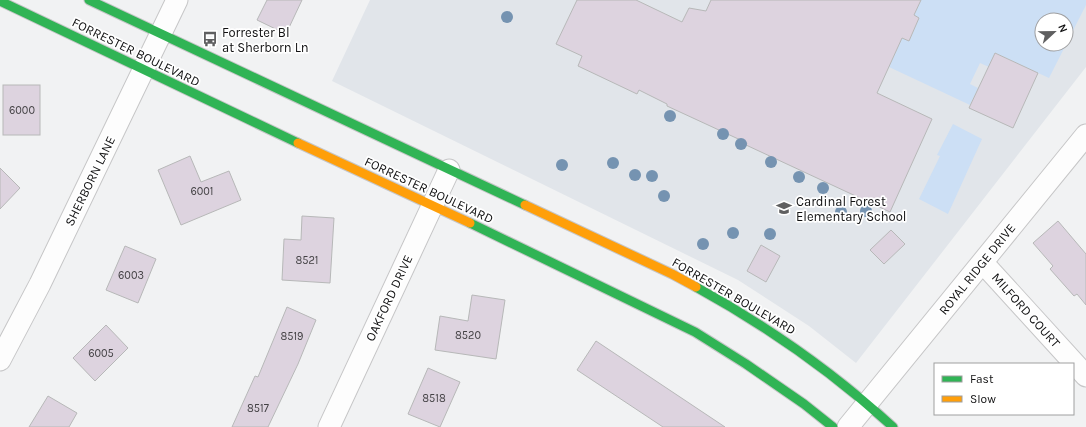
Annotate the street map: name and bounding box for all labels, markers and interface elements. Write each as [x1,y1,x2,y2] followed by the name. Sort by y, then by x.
[1034,12,1074,52] north arrow
[70,14,202,90] street label: FORRESTER BOULEVARD
[1055,22,1070,35] text: N
[222,25,309,55] place label: Forrester Bl at Sherborn Ln
[201,30,219,48] bus stop icon: Forrester Bl at Sherborn Ln
[9,104,35,117] house number: 6000
[62,134,118,228] street label: SHERBORN LANE
[362,154,496,226] street label: FORRESTER BOULEVARD
[191,185,214,198] house number: 6001
[796,194,906,224] place label: Cardinal Forest Elementary School
[775,199,793,217] school or university icon: Cardinal Forest Elementary School
[936,220,1018,318] street label: ROYAL RIDGE DRIVE
[362,253,416,343] street label: OAKFORD DRIVE
[296,254,318,267] house number: 8521
[669,254,799,338] street label: FORRESTER BOULEVARD
[118,269,144,282] house number: 6003
[989,270,1064,351] street label: MILFORD COURT
[455,329,481,342] house number: 8520
[281,330,304,343] house number: 8519
[88,347,114,360] house number: 6005
[934,363,1074,415] legend
[970,372,994,386] text: Fast
[422,392,446,405] house number: 8518
[970,392,996,406] text: Slow
[247,402,269,415] house number: 8517

